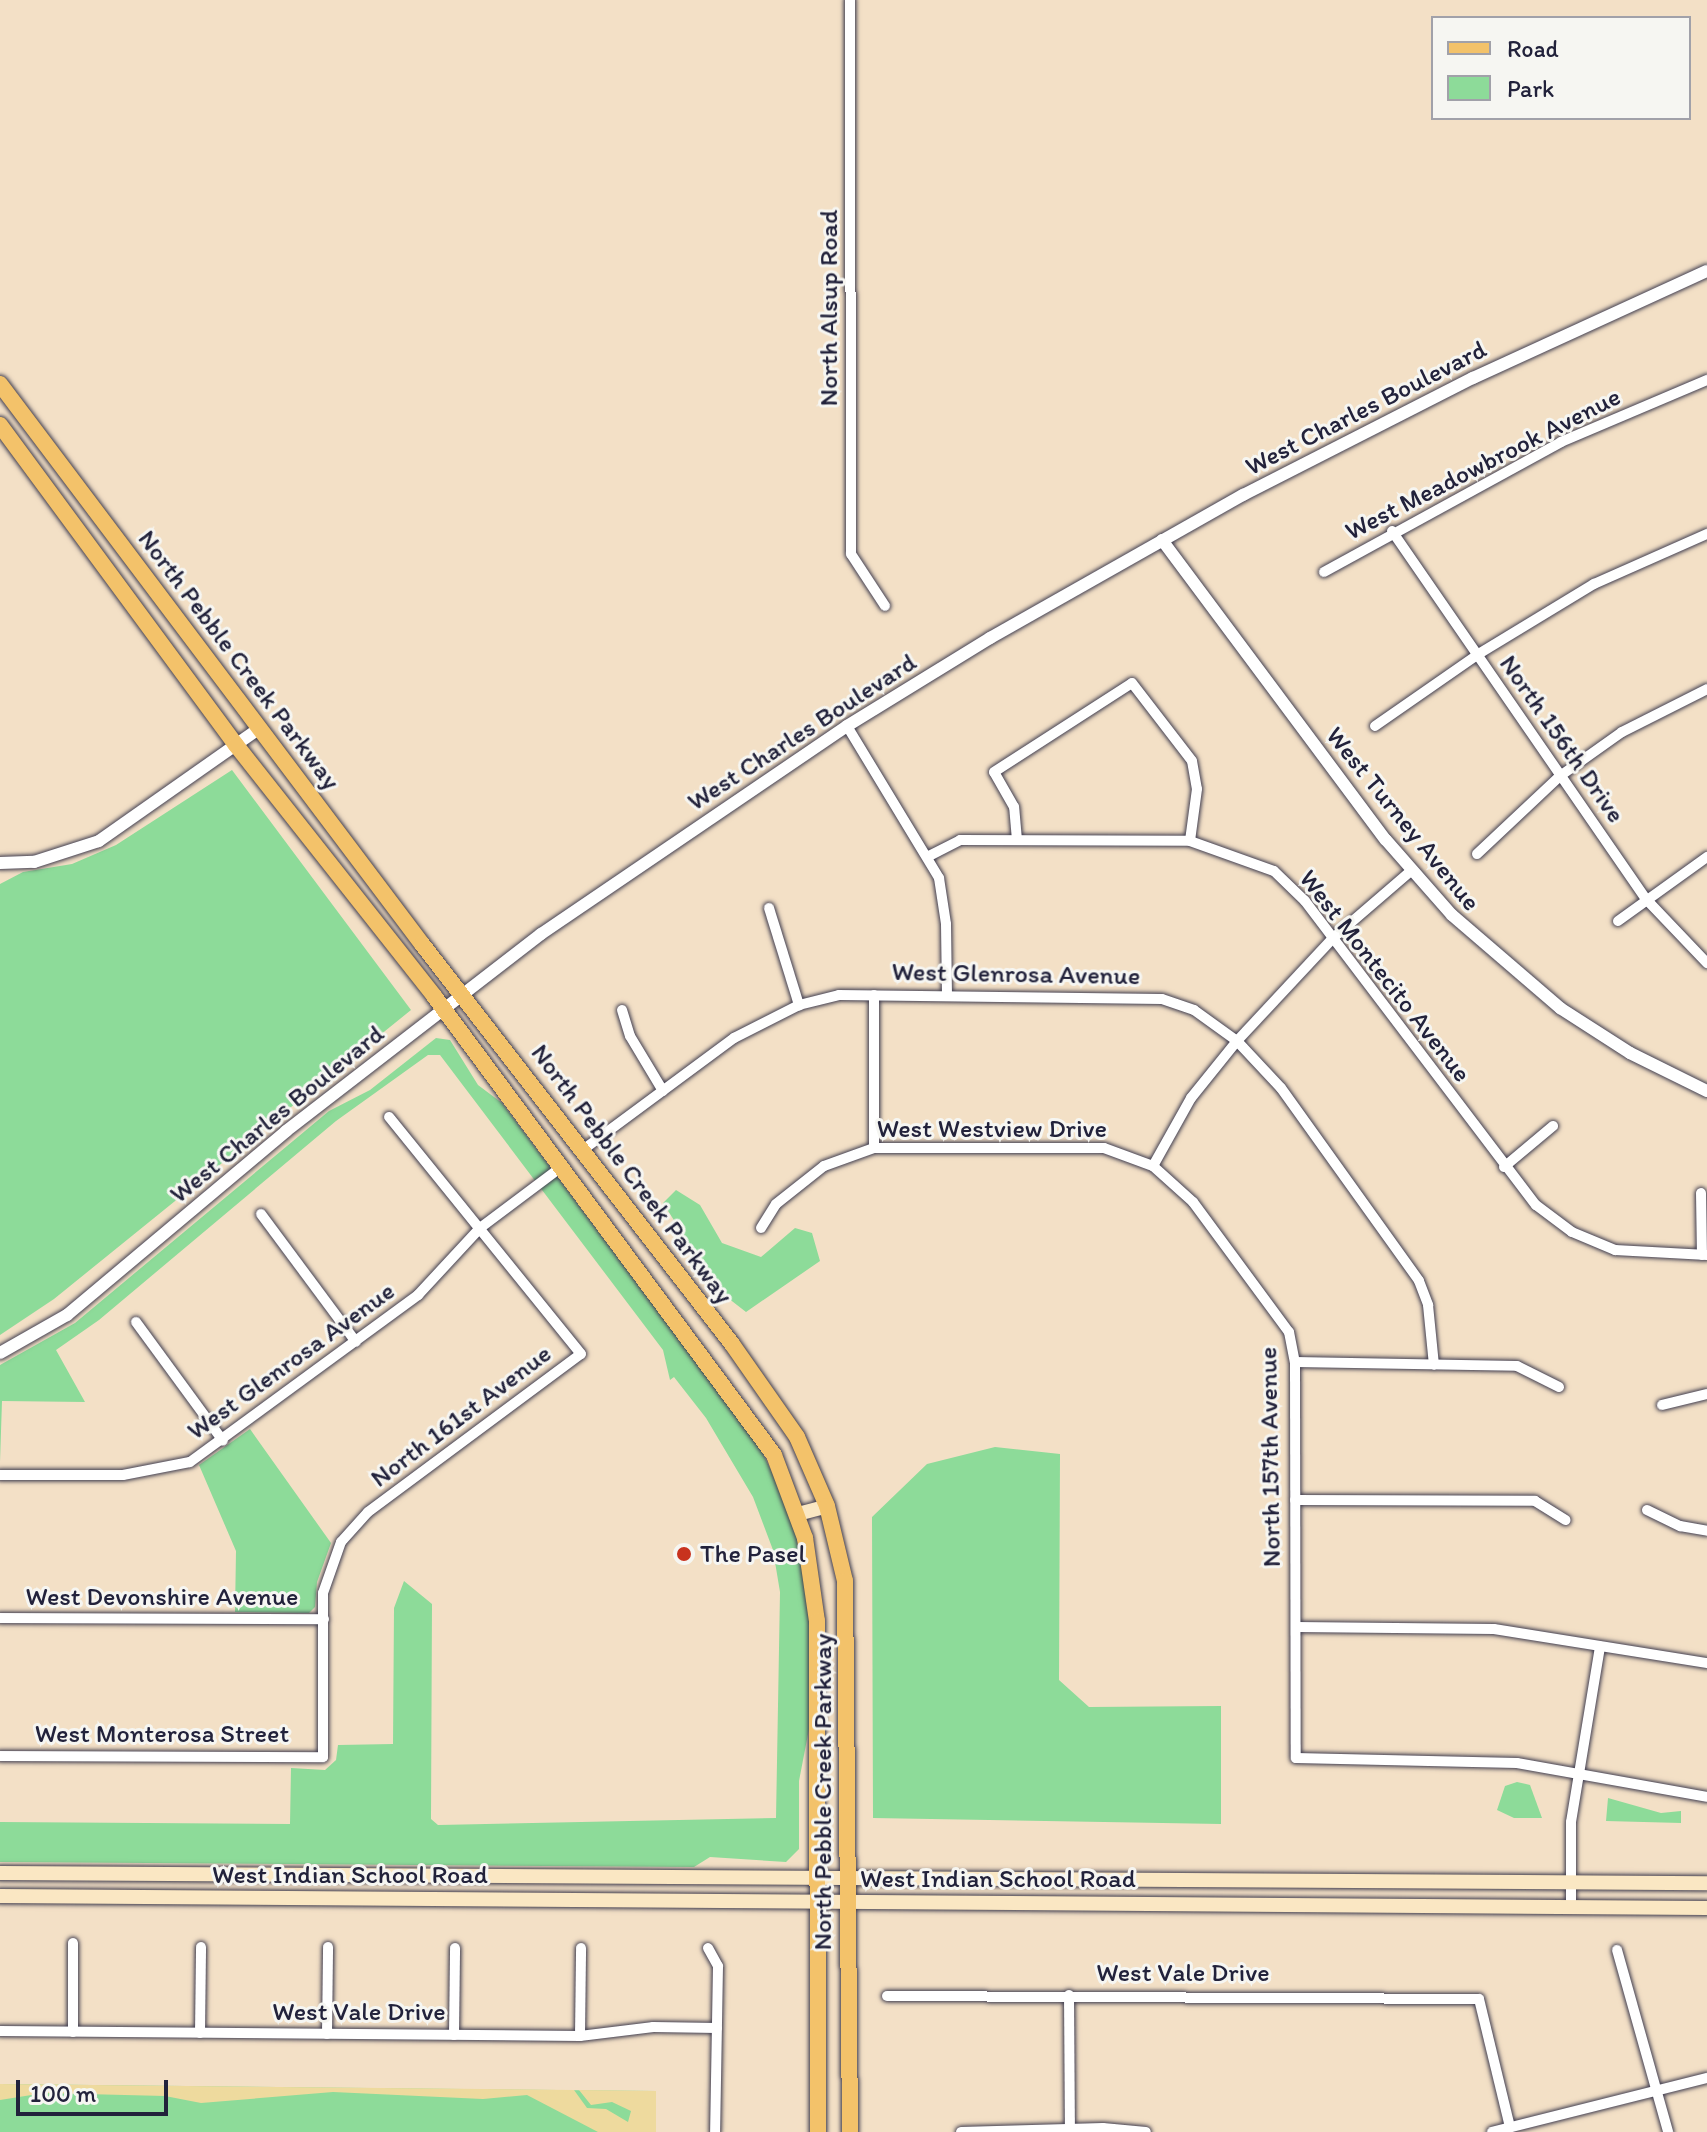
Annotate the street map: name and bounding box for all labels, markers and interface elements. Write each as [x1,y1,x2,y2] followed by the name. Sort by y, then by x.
[1431,16,1691,120] legend
[1507,34,1559,63] text: Road
[1507,74,1554,103] text: Park
[813,210,845,406] street label: North Alsup Road
[1240,334,1492,482] street label: West Charles Boulevard
[1341,381,1625,547] street label: West Meadowbrook Avenue
[132,525,346,795] street label: North Pebble Creek Parkway
[682,646,922,818] street label: West Charles Boulevard
[1493,649,1631,829] street label: North 156th Drive
[1320,722,1486,916] street label: West Turney Avenue
[1293,864,1477,1088] street label: West Montecito Avenue
[892,956,1140,992] street label: West Glenrosa Avenue
[164,1018,390,1210] street label: West Charles Boulevard
[525,1039,739,1309] street label: North Pebble Creek Parkway
[877,1113,1107,1145] street label: West Westview Drive
[181,1275,401,1447] street label: West Glenrosa Avenue
[365,1338,557,1494] street label: North 161st Avenue
[1252,1347,1288,1567] street label: North 157th Avenue
[700,1538,806,1570] place label: The Pasel
[675,1545,693,1563] marker: The Pasel
[26,1581,298,1613] street label: West Devonshire Avenue
[807,1635,839,1949] street label: North Pebble Creek Parkway
[35,1718,289,1750] street label: West Monterosa Street
[212,1859,488,1891] street label: West Indian School Road
[860,1863,1136,1895] street label: West Indian School Road
[1097,1957,1269,1989] street label: West Vale Drive
[273,1996,445,2028] street label: West Vale Drive
[20,2064,172,2114] scale bar
[30,2079,96,2108] text: 100 m

